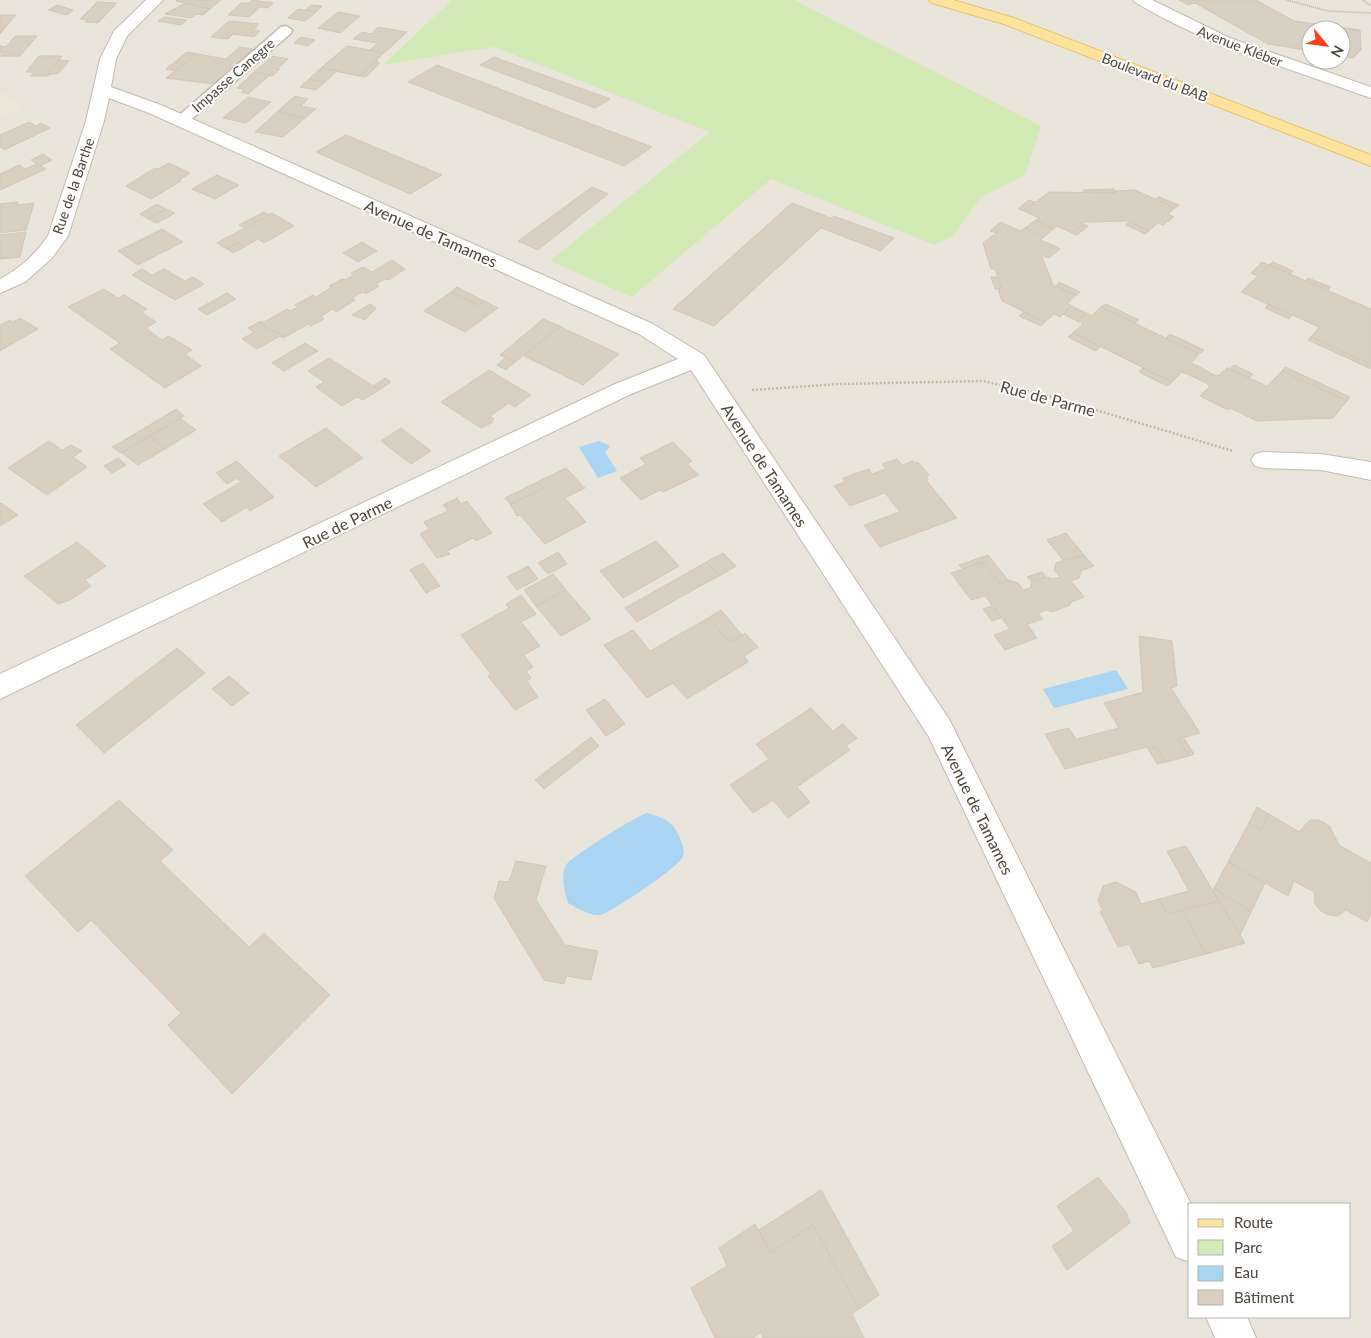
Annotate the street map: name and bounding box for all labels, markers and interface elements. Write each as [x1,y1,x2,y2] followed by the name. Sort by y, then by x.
[1301,20,1351,70] north arrow
[1195,22,1285,70] street label: Avenue Kléber
[188,34,278,116] street label: Impasse Canegre
[1328,43,1348,60] text: N
[1100,49,1210,105] street label: Boulevard du BAB
[48,135,98,237] street label: Rue de la Barthe
[362,195,500,271] street label: Avenue de Tamames
[998,376,1098,420] street label: Rue de Parme
[718,400,812,530] street label: Avenue de Tamames
[299,492,395,552] street label: Rue de Parme
[938,740,1018,878] street label: Avenue de Tamames
[1188,1203,1351,1318] legend
[1234,1213,1273,1231] text: Route
[1234,1238,1263,1256] text: Parc
[1234,1263,1258,1281] text: Eau
[1234,1288,1295,1306] text: Bâtiment

